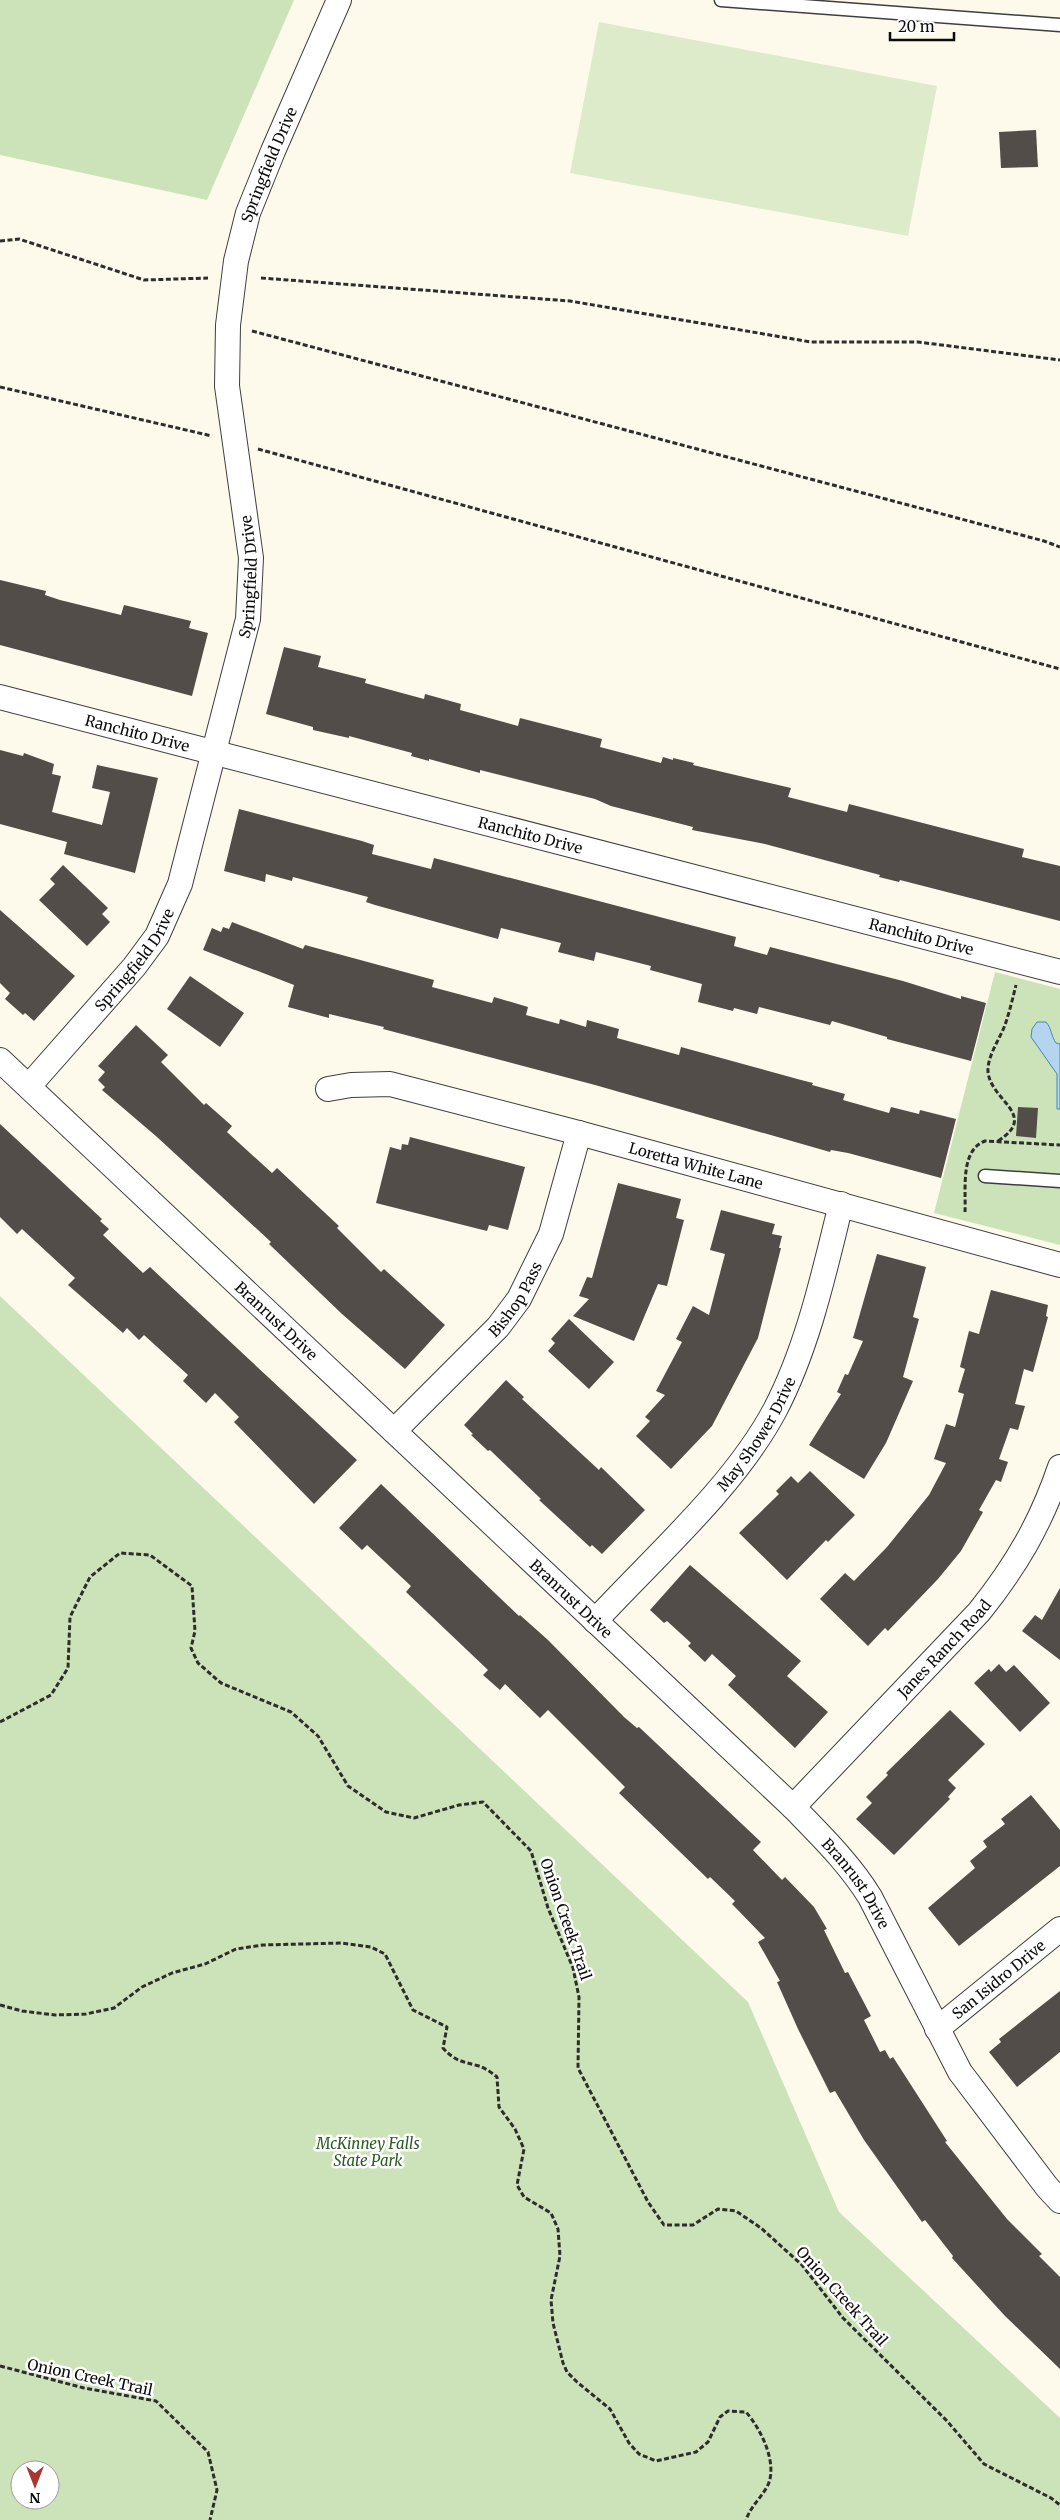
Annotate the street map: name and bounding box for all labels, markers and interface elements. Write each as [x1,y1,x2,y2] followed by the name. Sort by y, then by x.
[890,10,954,42] scale bar
[898,17,935,36] text: 20 m
[237,104,301,224] street label: Springfield Drive
[234,514,261,640] street label: Springfield Drive
[83,710,192,755] street label: Ranchito Drive
[476,812,585,857] street label: Ranchito Drive
[90,905,178,1015] street label: Springfield Drive
[867,913,976,959] street label: Ranchito Drive
[627,1138,765,1193] street label: Loretta White Lane
[484,1258,546,1341] street label: Bishop Pass
[231,1277,322,1364] street label: Branrust Drive
[713,1374,799,1495] street label: May Shower Drive
[526,1555,617,1642] street label: Branrust Drive
[892,1596,995,1702] street label: Janes Ranch Road
[818,1834,894,1932] street label: Branrust Drive
[536,1856,596,1983] street label: Onion Creek Trail
[948,1935,1049,2023] street label: San Isidro Drive
[315,2134,420,2170] park label: McKinney Falls State Park
[792,2242,892,2350] street label: Onion Creek Trail
[26,2354,155,2400] street label: Onion Creek Trail
[10,2460,60,2510] north arrow
[29,2489,41,2507] text: N

